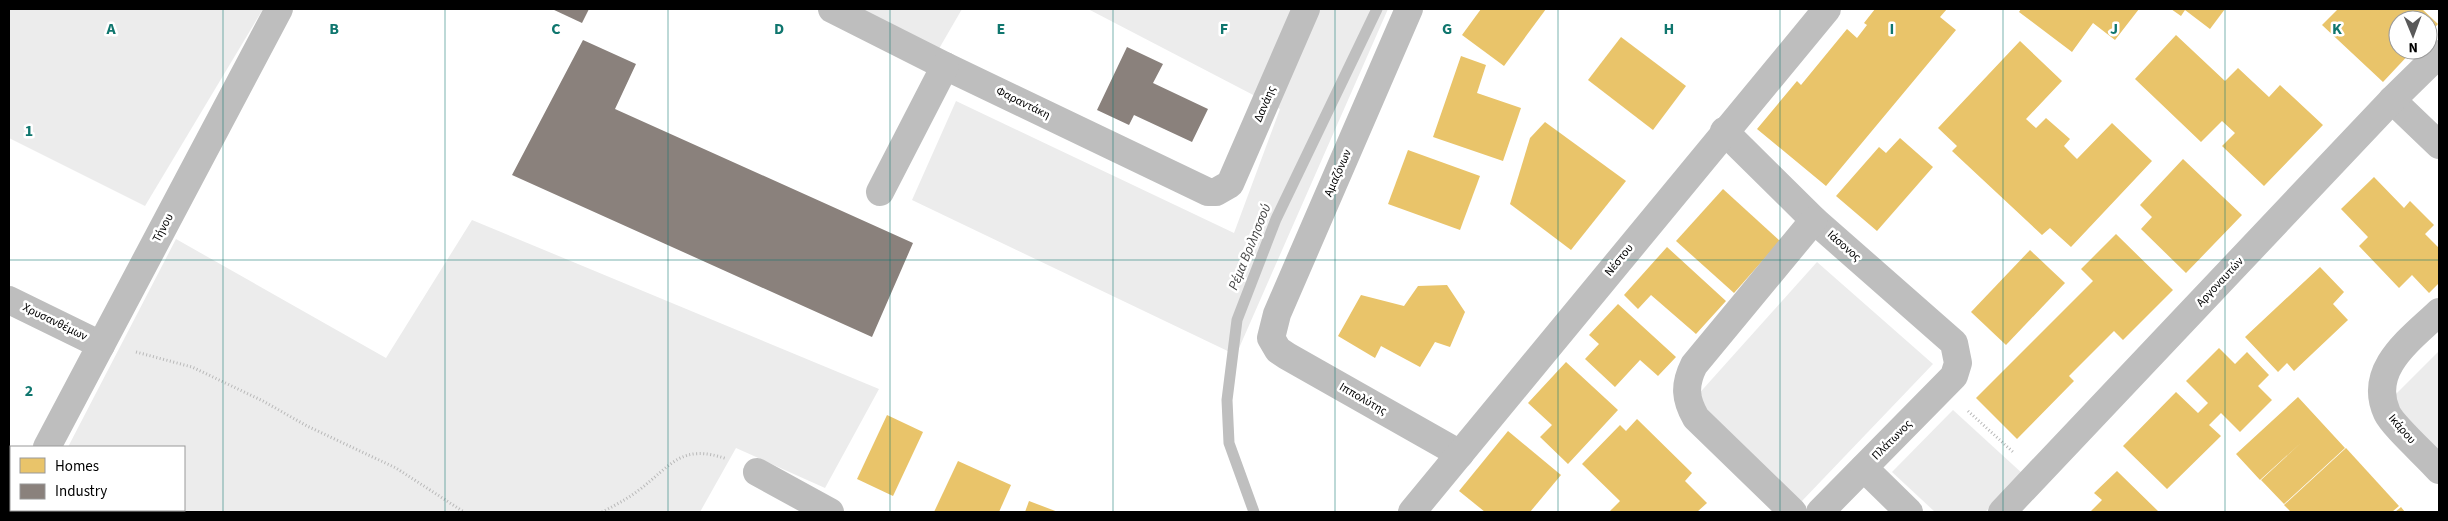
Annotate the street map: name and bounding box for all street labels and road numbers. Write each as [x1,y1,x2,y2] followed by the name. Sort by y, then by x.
[993,83,1053,123] street label: Φαραντάκη
[1250,83,1280,125] street label: Δανάης
[1320,146,1356,199] street label: Αμαζόνων
[148,211,178,245] street label: Τήνου
[1823,227,1865,265] street label: Ιάσονος
[1601,240,1637,280] street label: Νέστου
[2193,253,2248,311] street label: Αργοναυτών
[20,299,90,345] street label: Χρυσανθέμων
[1336,379,1390,419] street label: Ιππολύτης
[2384,410,2420,448] street label: Ικάρου
[1868,416,1916,464] street label: Πλάτωνος

